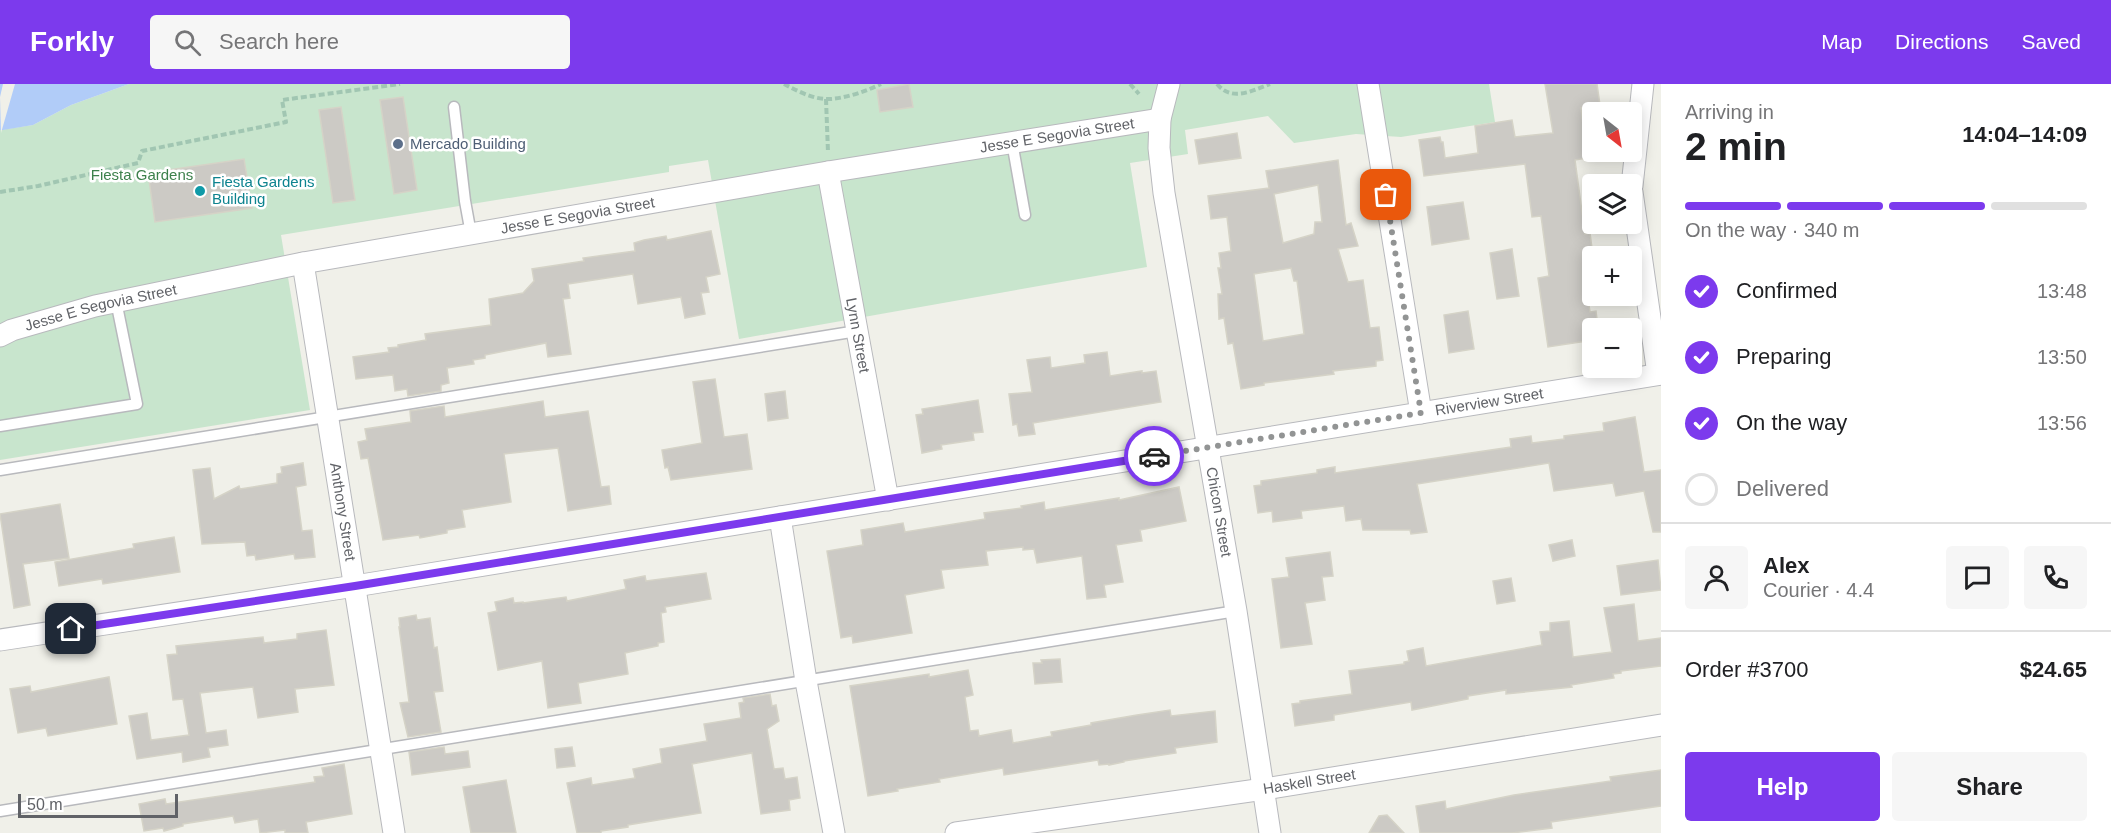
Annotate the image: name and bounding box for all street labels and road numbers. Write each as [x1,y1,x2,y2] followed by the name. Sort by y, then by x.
[979,114,1136,156] street label: Jesse E Segovia Street
[499,193,657,237] street label: Jesse E Segovia Street
[23,280,179,334] street label: Jesse E Segovia Street
[843,296,874,375] street label: Lynn Street
[1434,384,1545,419] street label: Riverview Street
[327,461,360,563] street label: Anthony Street
[1203,466,1236,559] street label: Chicon Street
[1262,765,1358,797] street label: Haskell Street

